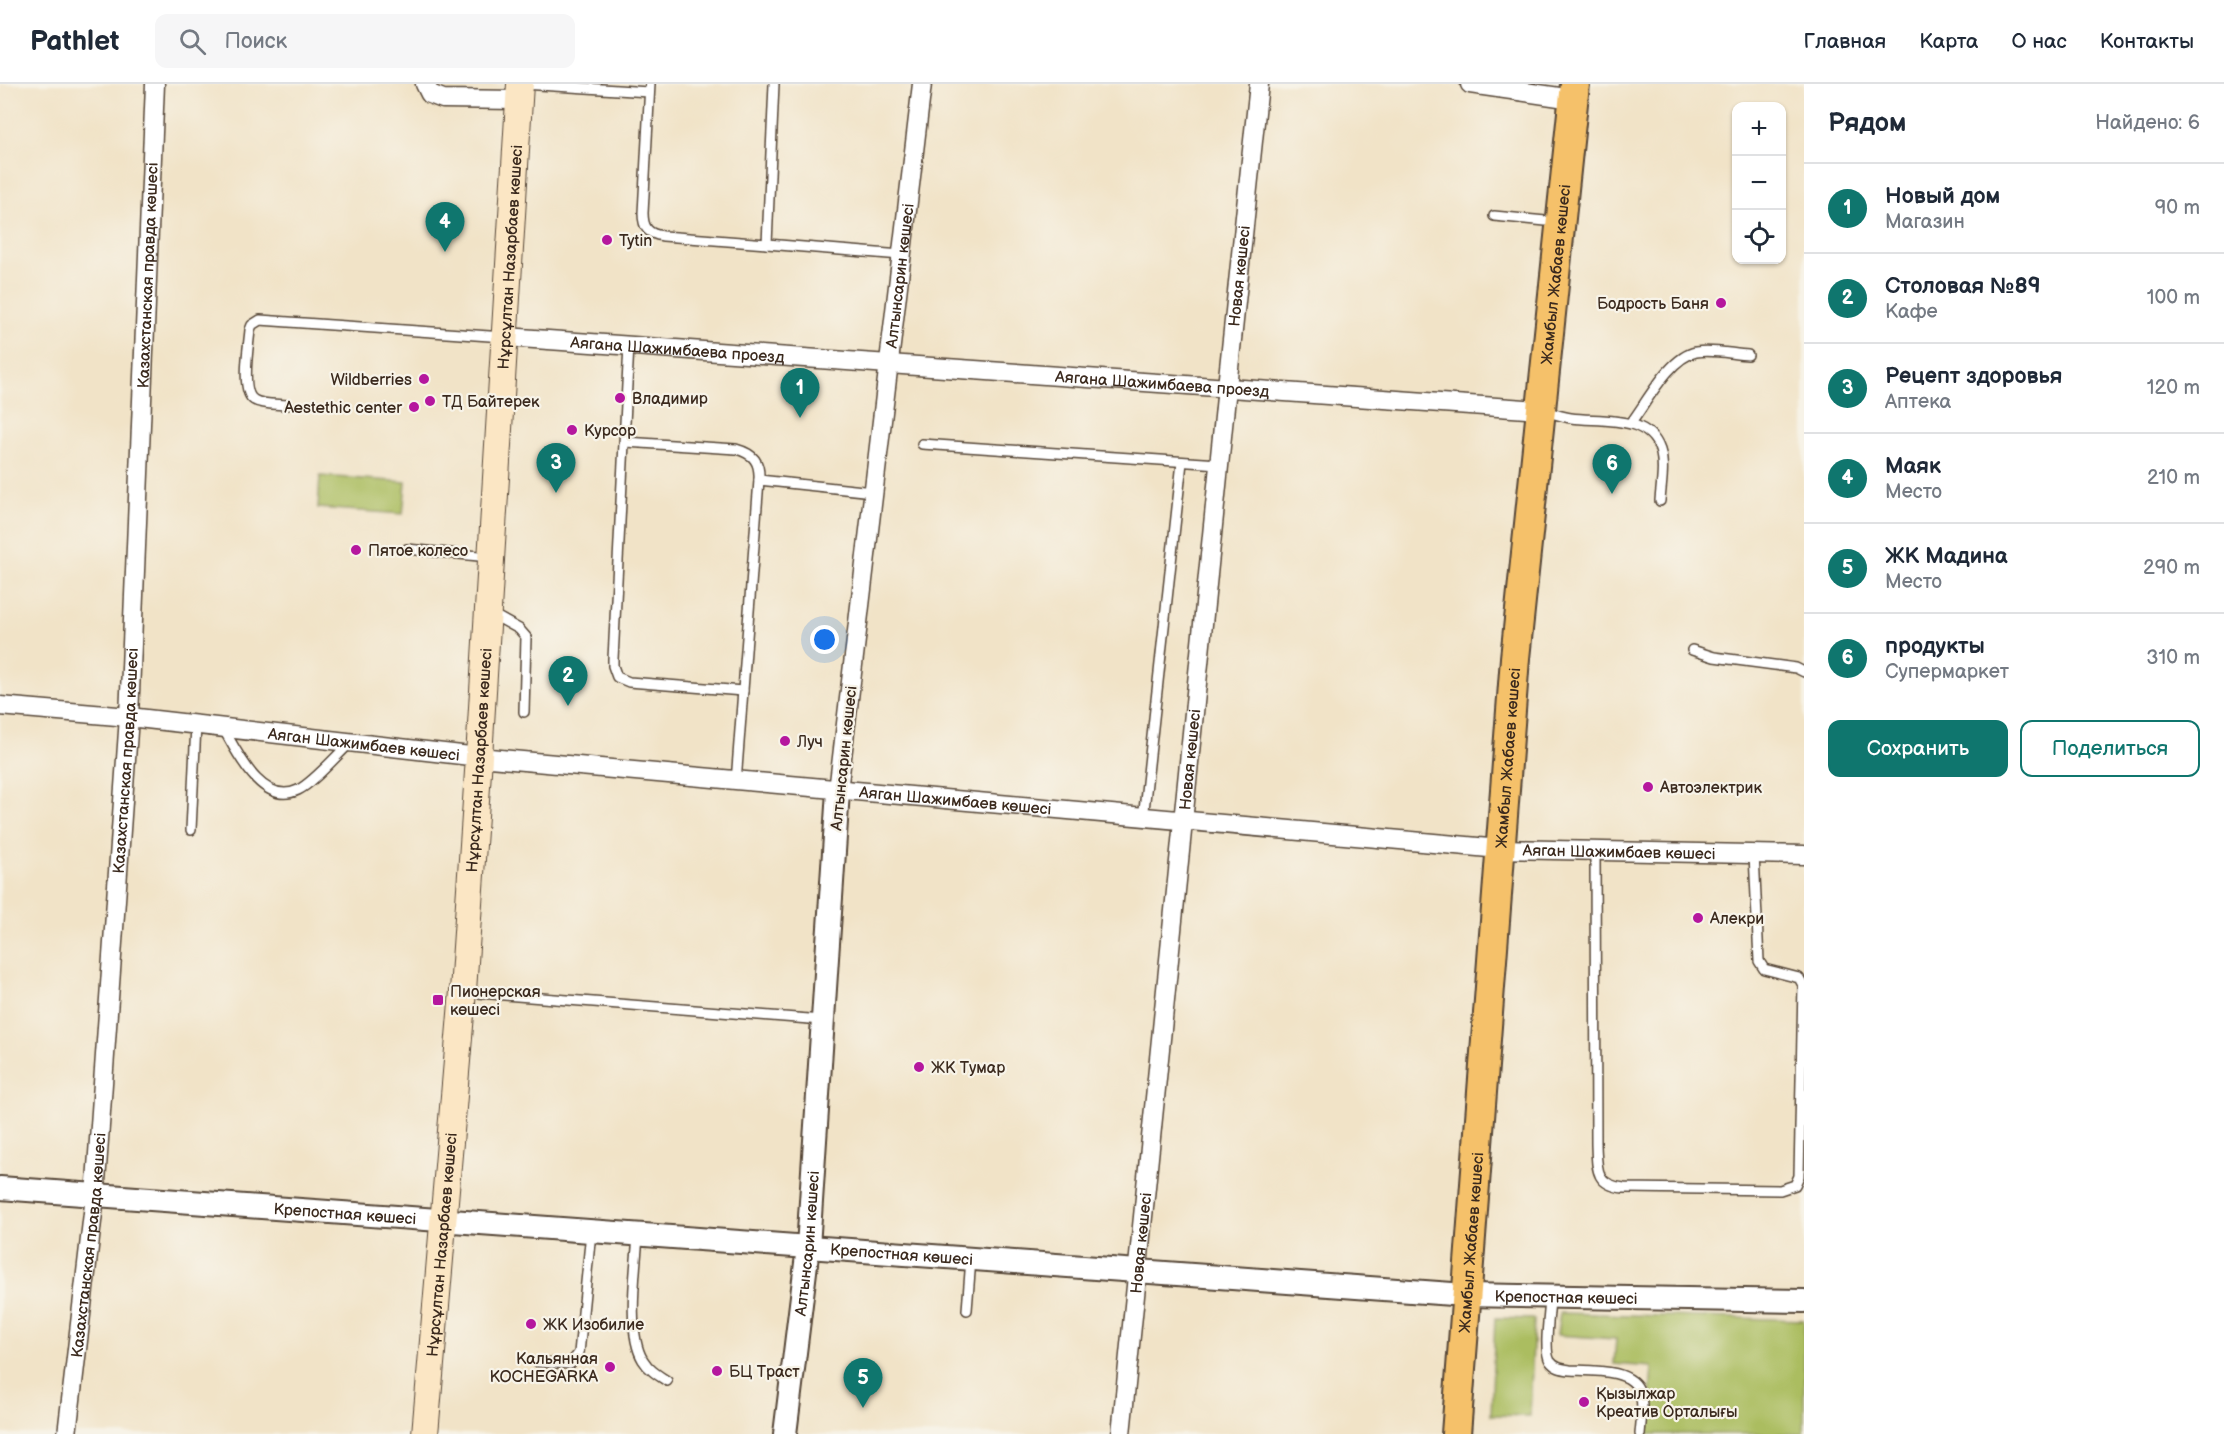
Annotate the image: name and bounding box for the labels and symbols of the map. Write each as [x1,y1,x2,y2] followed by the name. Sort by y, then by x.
[495,144,527,370] street label: Нұрсұлтан Назарбаев көшесі
[135,162,163,389] street label: Казахстанская правда көшесі
[1538,183,1575,366] street label: Жамбыл Жабаев көшесі
[426,202,464,252] pin: 4
[883,202,919,350] street label: Алтынсарин көшесі
[1225,225,1255,328] street label: Новая көшесі
[619,232,652,251] place label: Tytin
[600,233,614,247] marker: Tytin
[1597,295,1709,314] place label: Бодрость Баня
[1714,296,1728,310] marker: Бодрость Баня
[569,334,786,368] street label: Аягана Шажимбаева проезд
[780,368,820,418] pin: 1
[1053,368,1270,402] street label: Аягана Шажимбаева проезд
[331,371,412,390] place label: Wildberries
[417,372,431,386] marker: Wildberries
[632,390,708,409] place label: Владимир
[613,391,627,405] marker: Владимир
[442,393,540,412] place label: ТД Байтерек
[423,394,437,408] marker: ТД Байтерек
[284,399,402,418] place label: Aestethic center
[407,400,421,414] marker: Aestethic center
[584,422,636,441] place label: Курсор
[565,423,579,437] marker: Курсор
[536,444,576,493] pin: 3
[1592,444,1632,494] pin: 6
[368,542,468,561] place label: Пятое колесо
[349,543,363,557] marker: Пятое колесо
[810,625,839,654] your location
[110,647,143,874] street label: Казахстанская правда көшесі
[463,647,497,873] street label: Нұрсұлтан Назарбаев көшесі
[548,656,588,706] pin: 2
[1493,667,1525,849] street label: Жамбыл Жабаев көшесі
[827,685,862,833] street label: Алтынсарин көшесі
[1176,708,1205,811] street label: Новая көшесі
[266,725,461,766] street label: Аяган Шажимбаев көшесі
[796,733,823,752] place label: Луч
[778,734,792,748] marker: Луч
[1659,779,1763,798] place label: Автоэлектрик
[1641,780,1655,794] marker: Автоэлектрик
[857,783,1052,820] street label: Аяган Шажимбаев көшесі
[1521,841,1716,864] street label: Аяган Шажимбаев көшесі
[1709,910,1764,929] place label: Алекри
[1691,911,1705,925] marker: Алекри
[450,983,541,1020] place label: Пионерская көшесі
[431,993,445,1007] marker: Пионерская көшесі
[931,1059,1005,1078] place label: ЖК Тумар
[912,1060,926,1074] marker: ЖК Тумар
[68,1132,110,1359] street label: Казахстанская правда көшесі
[424,1132,462,1358] street label: Нұрсұлтан Назарбаев көшесі
[1456,1152,1488,1334] street label: Жамбыл Жабаев көшесі
[791,1170,824,1318] street label: Алтынсарин көшесі
[1127,1192,1156,1295] street label: Новая көшесі
[273,1200,417,1229] street label: Крепостная көшесі
[829,1241,974,1270] street label: Крепостная көшесі
[1494,1288,1638,1309] street label: Крепостная көшесі
[543,1316,644,1335] place label: ЖК Изобилие
[524,1317,538,1331] marker: ЖК Изобилие
[489,1350,598,1387] place label: Кальянная KOCHEGARKA
[844,1358,882,1408] pin: 5
[603,1360,617,1374] marker: Кальянная KOCHEGARKA
[729,1363,800,1382] place label: БЦ Траст
[710,1364,724,1378] marker: БЦ Траст
[1596,1385,1737,1422] place label: Қызылжар Креатив Орталығы
[1577,1395,1591,1409] marker: Қызылжар Креатив Орталығы

